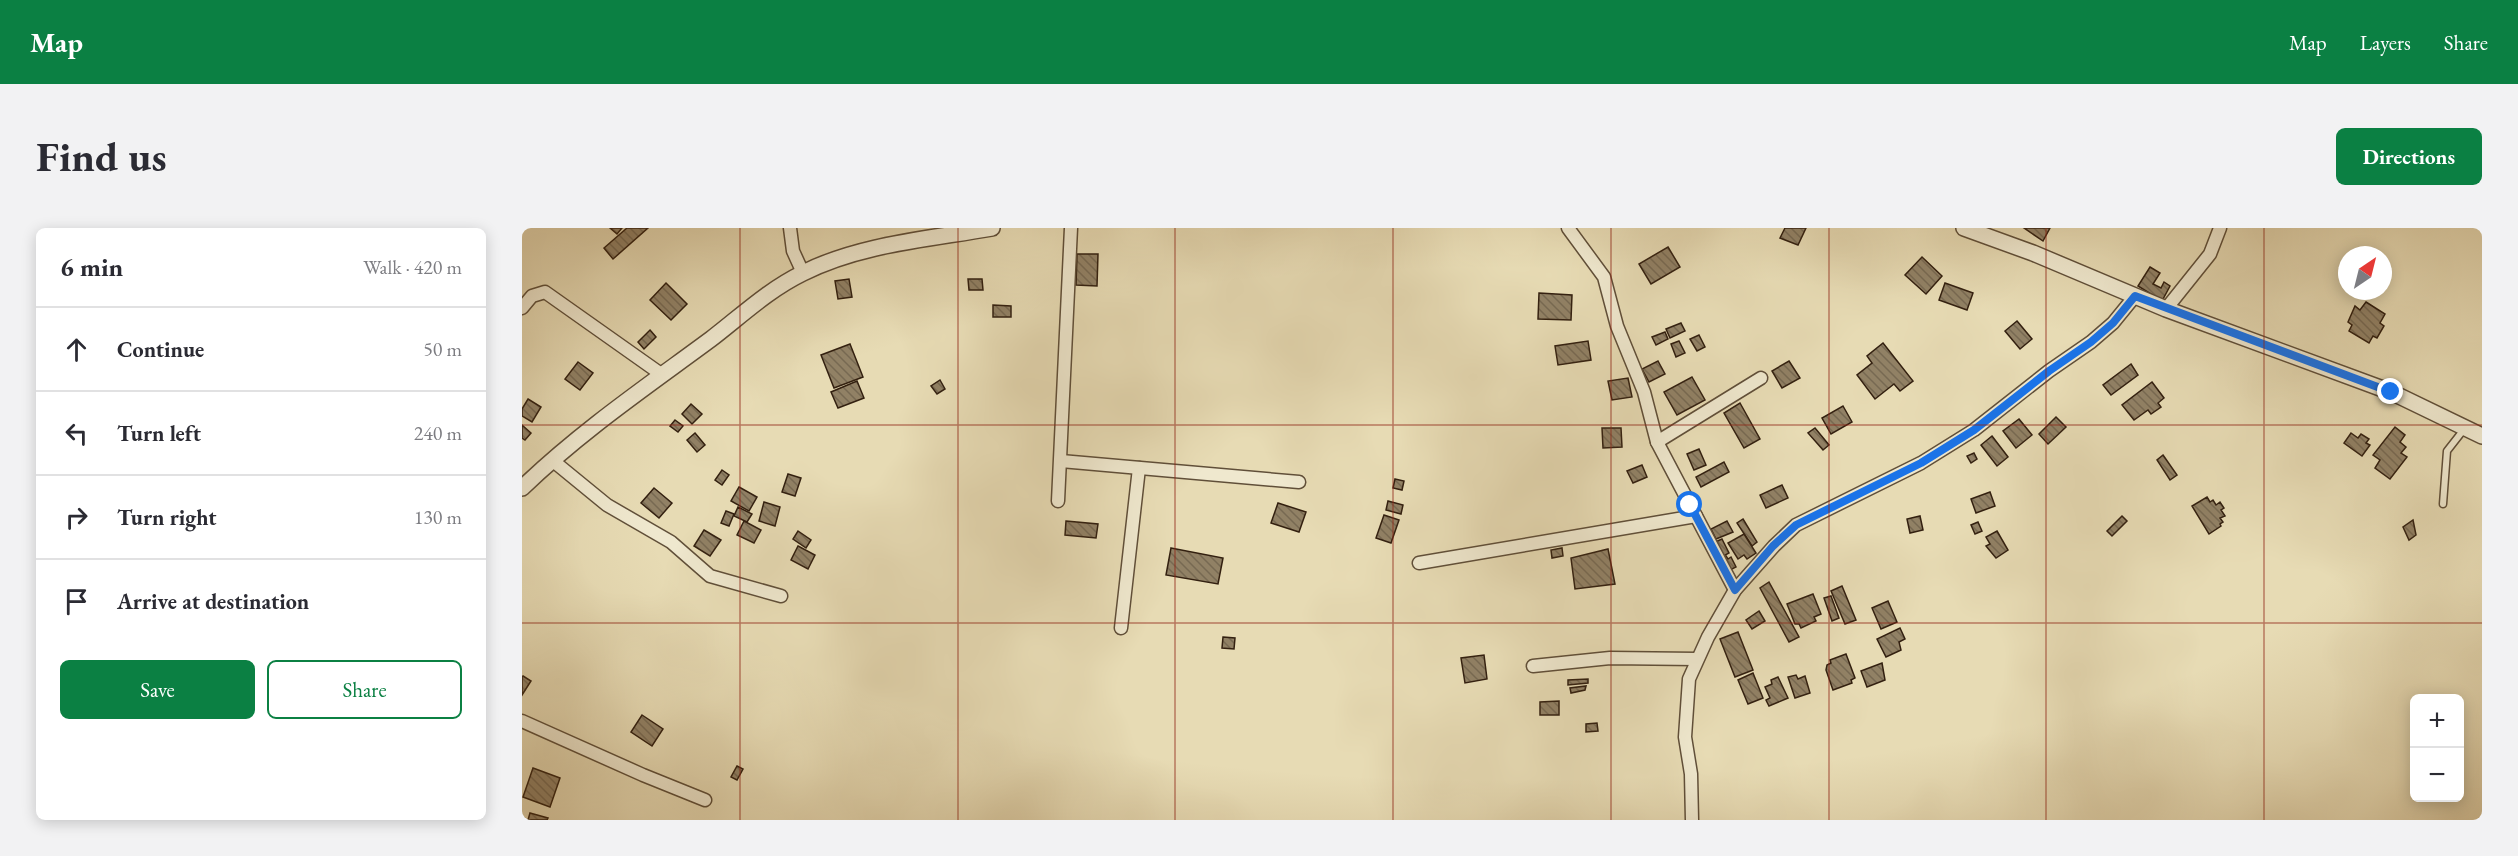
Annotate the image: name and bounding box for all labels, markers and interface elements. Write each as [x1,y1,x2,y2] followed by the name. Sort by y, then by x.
[30,24,83,60] text: Map
[2289,29,2327,56] text: Map
[2360,29,2411,56] text: Layers
[2444,29,2488,56] text: Share
[2336,128,2482,185] button: Directions
[36,129,167,184] text: Find us
[2338,246,2392,300] north arrow
[60,250,123,284] text: 6 min
[363,254,462,280] text: Walk · 420 m
[60,333,93,366] icon: ahead
[117,335,204,364] text: Continue
[423,336,462,362] text: 50 m
[2377,378,2403,404] route end
[60,417,93,450] icon: left
[117,419,201,448] text: Turn left
[414,420,462,446] text: 240 m
[1676,491,1702,517] route start
[60,501,93,534] icon: right
[117,503,216,532] text: Turn right
[414,504,462,530] text: 130 m
[60,585,93,618] icon: arrive
[117,587,309,616] text: Arrive at destination
[60,660,255,719] button: Save
[267,660,462,719] button: Share
[2410,694,2464,802] map controls
[2410,694,2464,748] button: +
[2410,748,2464,802] button: −

